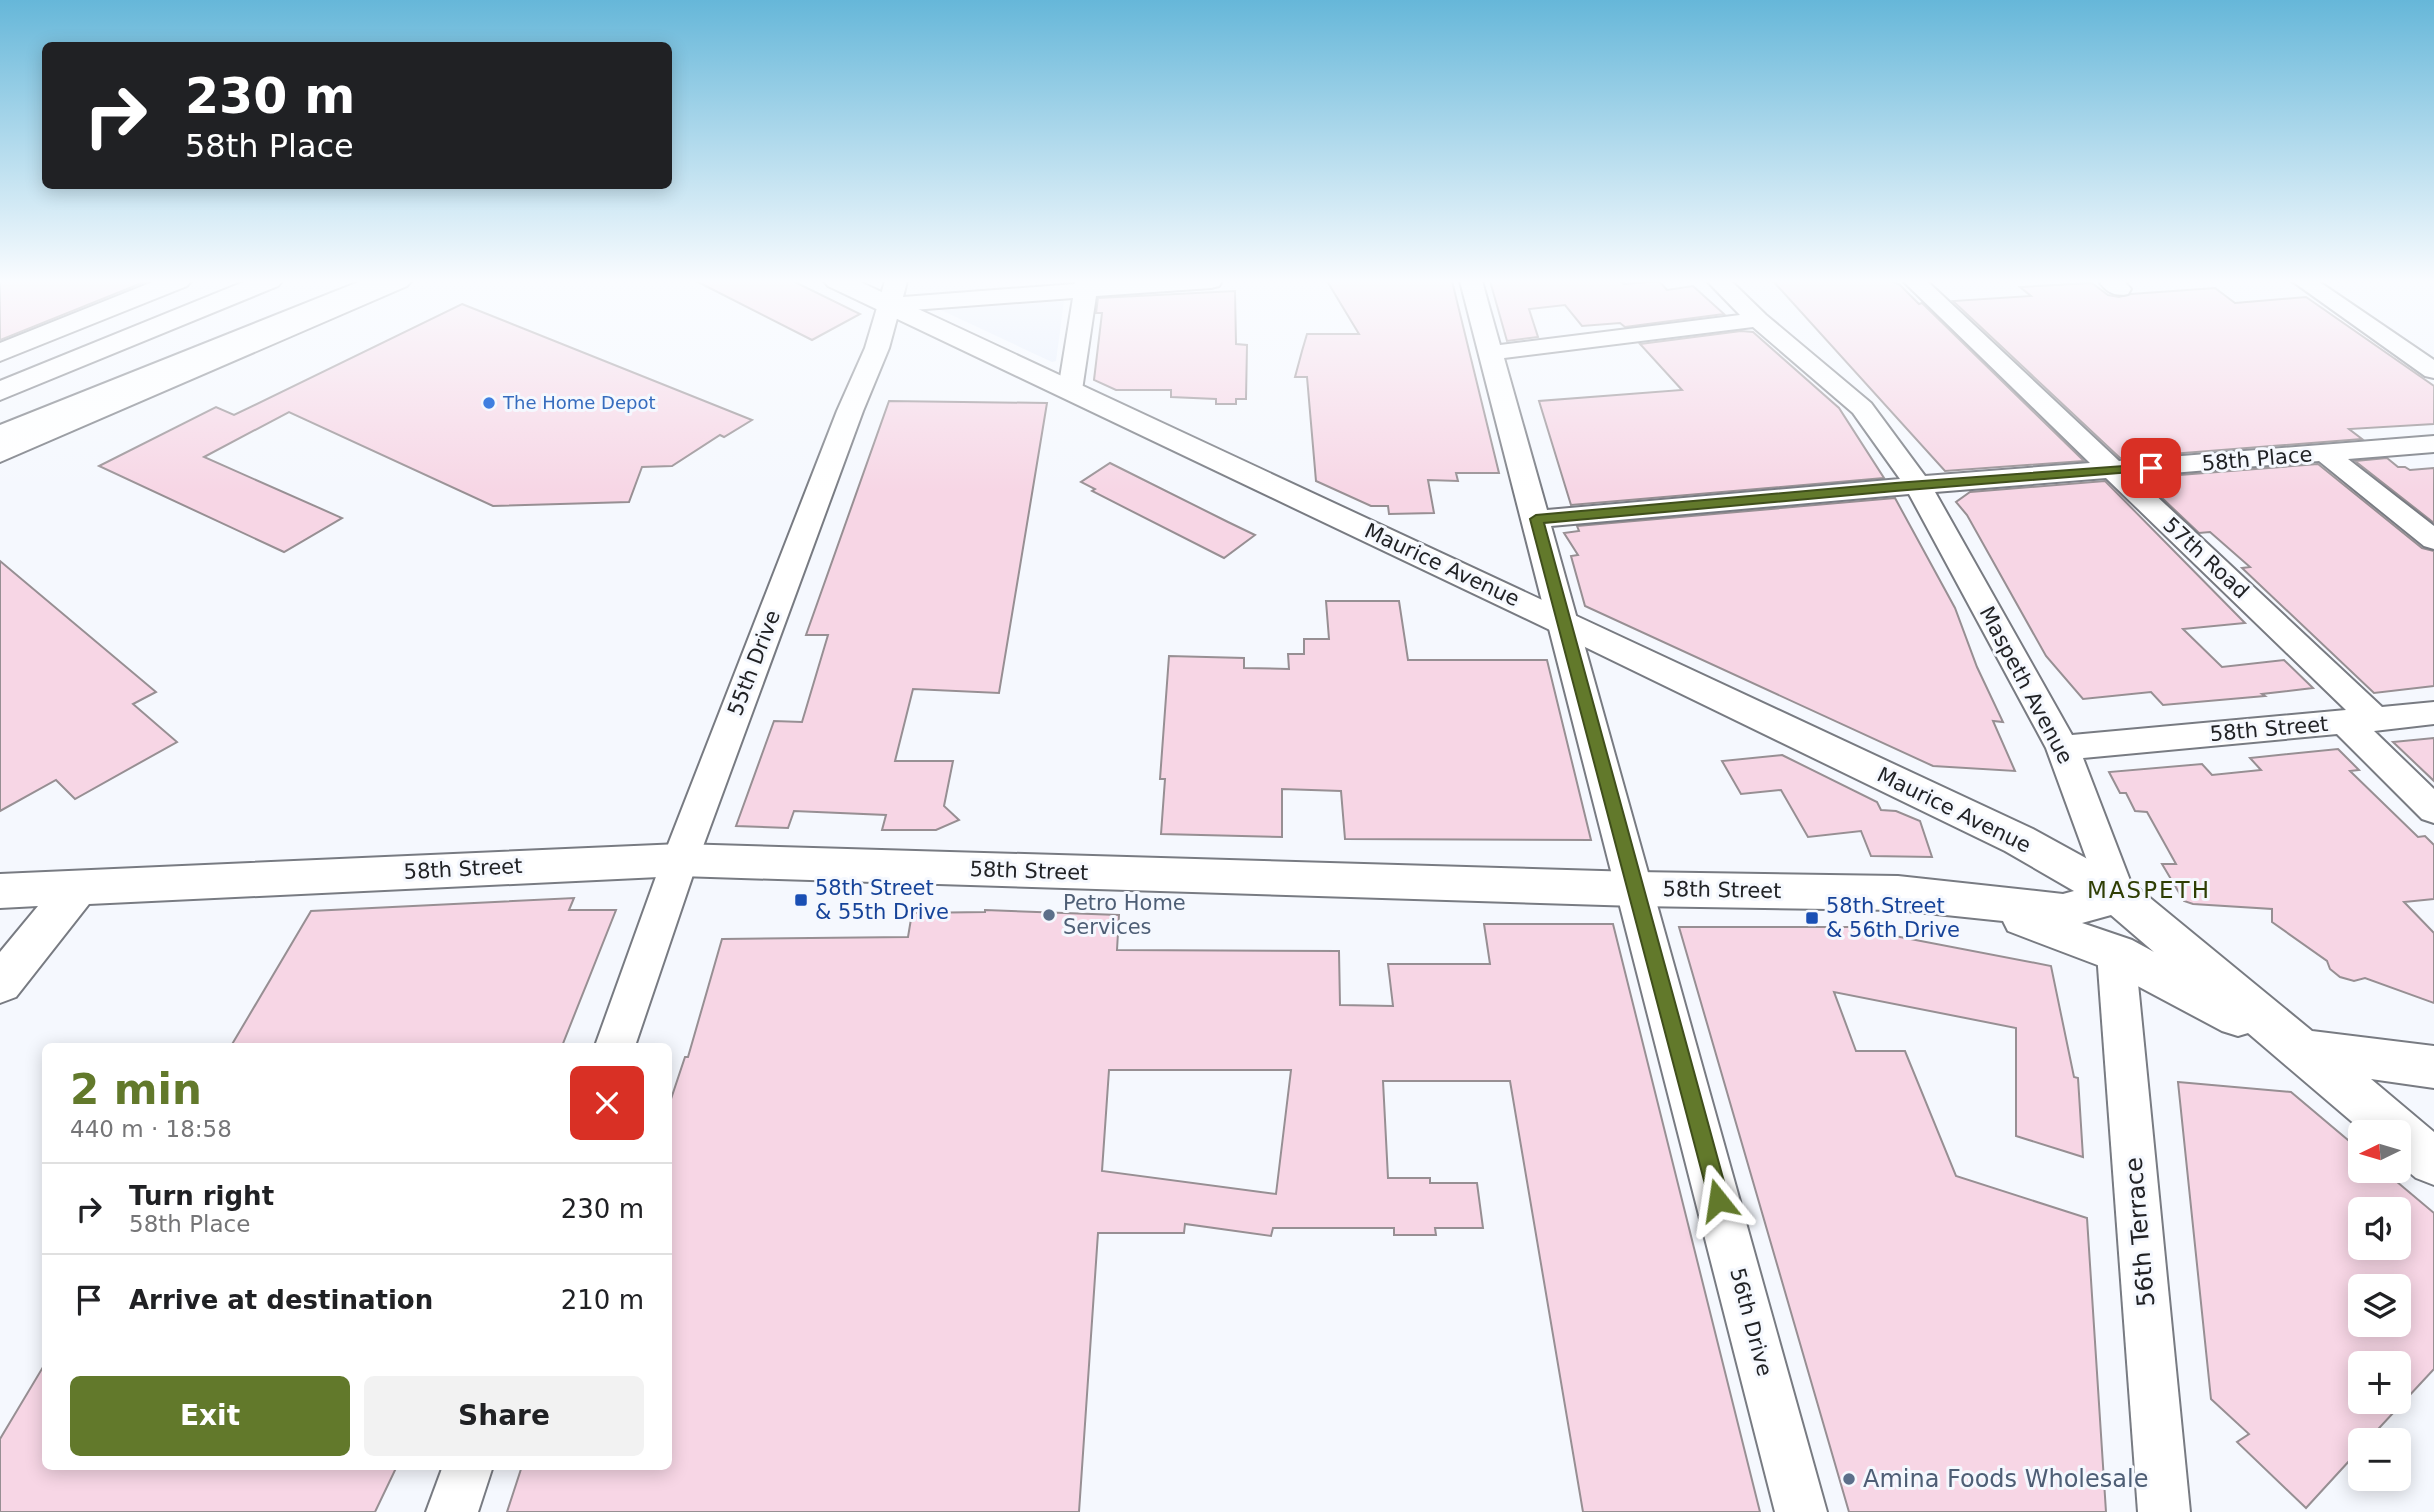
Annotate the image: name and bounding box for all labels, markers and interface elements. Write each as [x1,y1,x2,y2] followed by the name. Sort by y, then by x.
[185,68,355,125] text: 230 m
[70,70,161,161] icon: right
[185,127,354,165] text: 58th Place
[502,392,656,413] place label: The Home Depot
[481,395,497,411] marker: The Home Depot
[2121,438,2181,498] pin
[2201,442,2313,476] street label: 58th Place
[2132,449,2170,487] icon: arrive
[2158,513,2254,603] street label: 57th Road
[1361,519,1523,611] street label: Maurice Avenue
[1974,602,2078,768] street label: Maspeth Avenue
[723,607,785,719] street label: 55th Drive
[2209,712,2329,746] street label: 58th Street
[1873,762,2035,858] street label: Maurice Avenue
[403,854,523,884] street label: 58th Street
[969,857,1089,885] street label: 58th Street
[815,876,949,924] place label: 58th Street & 55th Drive
[1662,877,1782,903] street label: 58th Street
[2087,877,2211,903] district label: MASPETH
[1063,891,1186,939] place label: Petro Home Services
[793,892,809,908] marker: 58th Street & 55th Drive
[1826,894,1960,942] place label: 58th Street & 56th Drive
[1041,907,1057,923] marker: Petro Home Services
[1804,910,1820,926] marker: 58th Street & 56th Drive
[70,1065,202,1114] text: 2 min
[570,1066,644,1140] button: close
[70,1116,232,1142] text: 440 m · 18:58
[2348,1120,2412,1183] north arrow
[2348,1120,2411,1491] map controls
[2120,1156,2160,1308] street label: 56th Terrace
[1681,1163,1755,1237] position arrow
[129,1181,274,1211] text: Turn right
[70,1190,108,1228] icon: right
[561,1194,644,1224] text: 230 m
[2348,1197,2411,1260] button: sound
[129,1211,250,1237] text: 58th Place
[1725,1265,1777,1379] street label: 56th Drive
[2348,1274,2411,1337] button: layers
[70,1281,108,1319] icon: arrive
[129,1285,433,1315] text: Arrive at destination
[561,1285,644,1315] text: 210 m
[2348,1351,2411,1414] button: +
[70,1376,350,1456] button: Exit
[364,1376,644,1456] button: Share
[2348,1428,2411,1491] button: −
[1863,1465,2148,1493] place label: Amina Foods Wholesale
[1841,1471,1857,1487] marker: Amina Foods Wholesale

